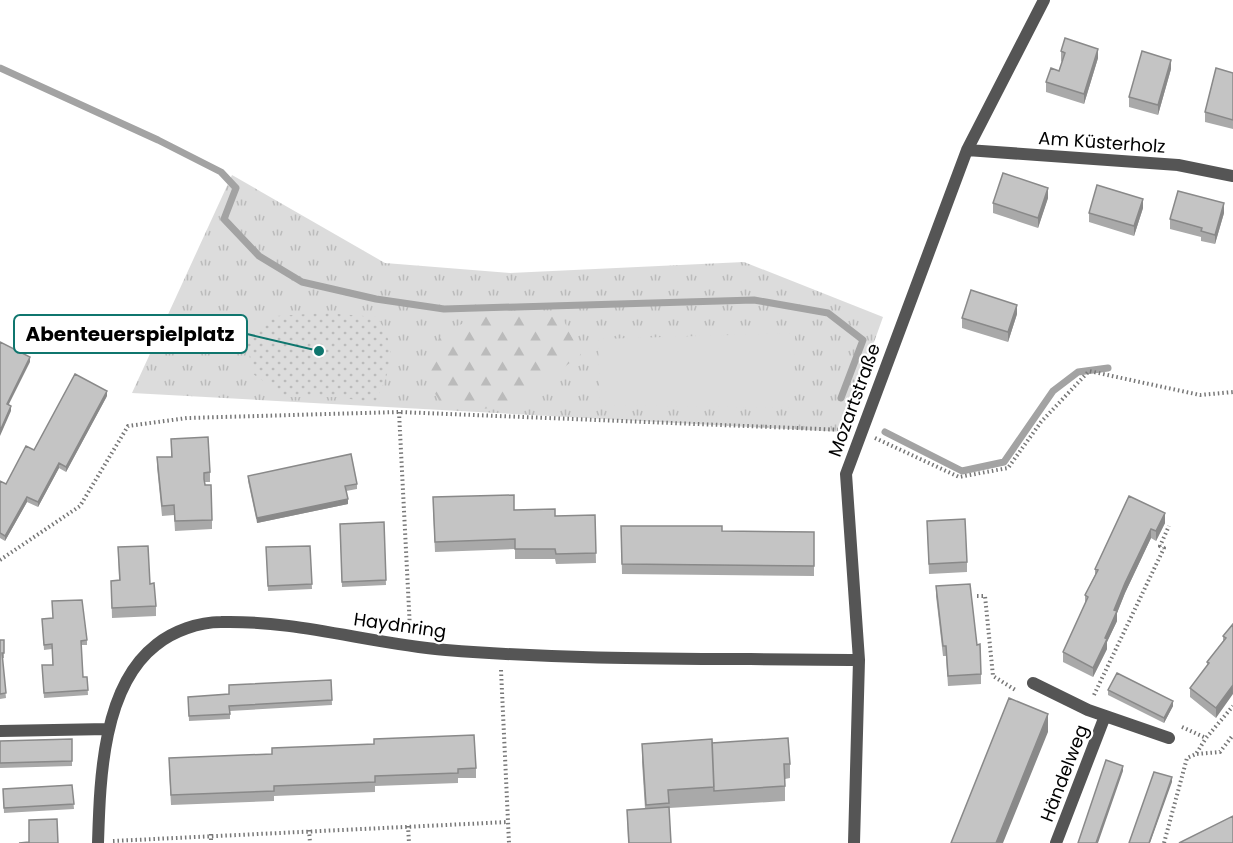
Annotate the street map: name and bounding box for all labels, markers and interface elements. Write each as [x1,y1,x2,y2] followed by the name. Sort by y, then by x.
[1038,125,1166,159] street label: Am Küsterholz
[14,315,247,353] callout: Abenteuerspielplatz
[26,320,235,348] text: Abenteuerspielplatz
[822,340,886,460] street label: Mozartstraße
[352,606,448,644] street label: Haydnring
[1034,721,1094,825] street label: Händelweg

